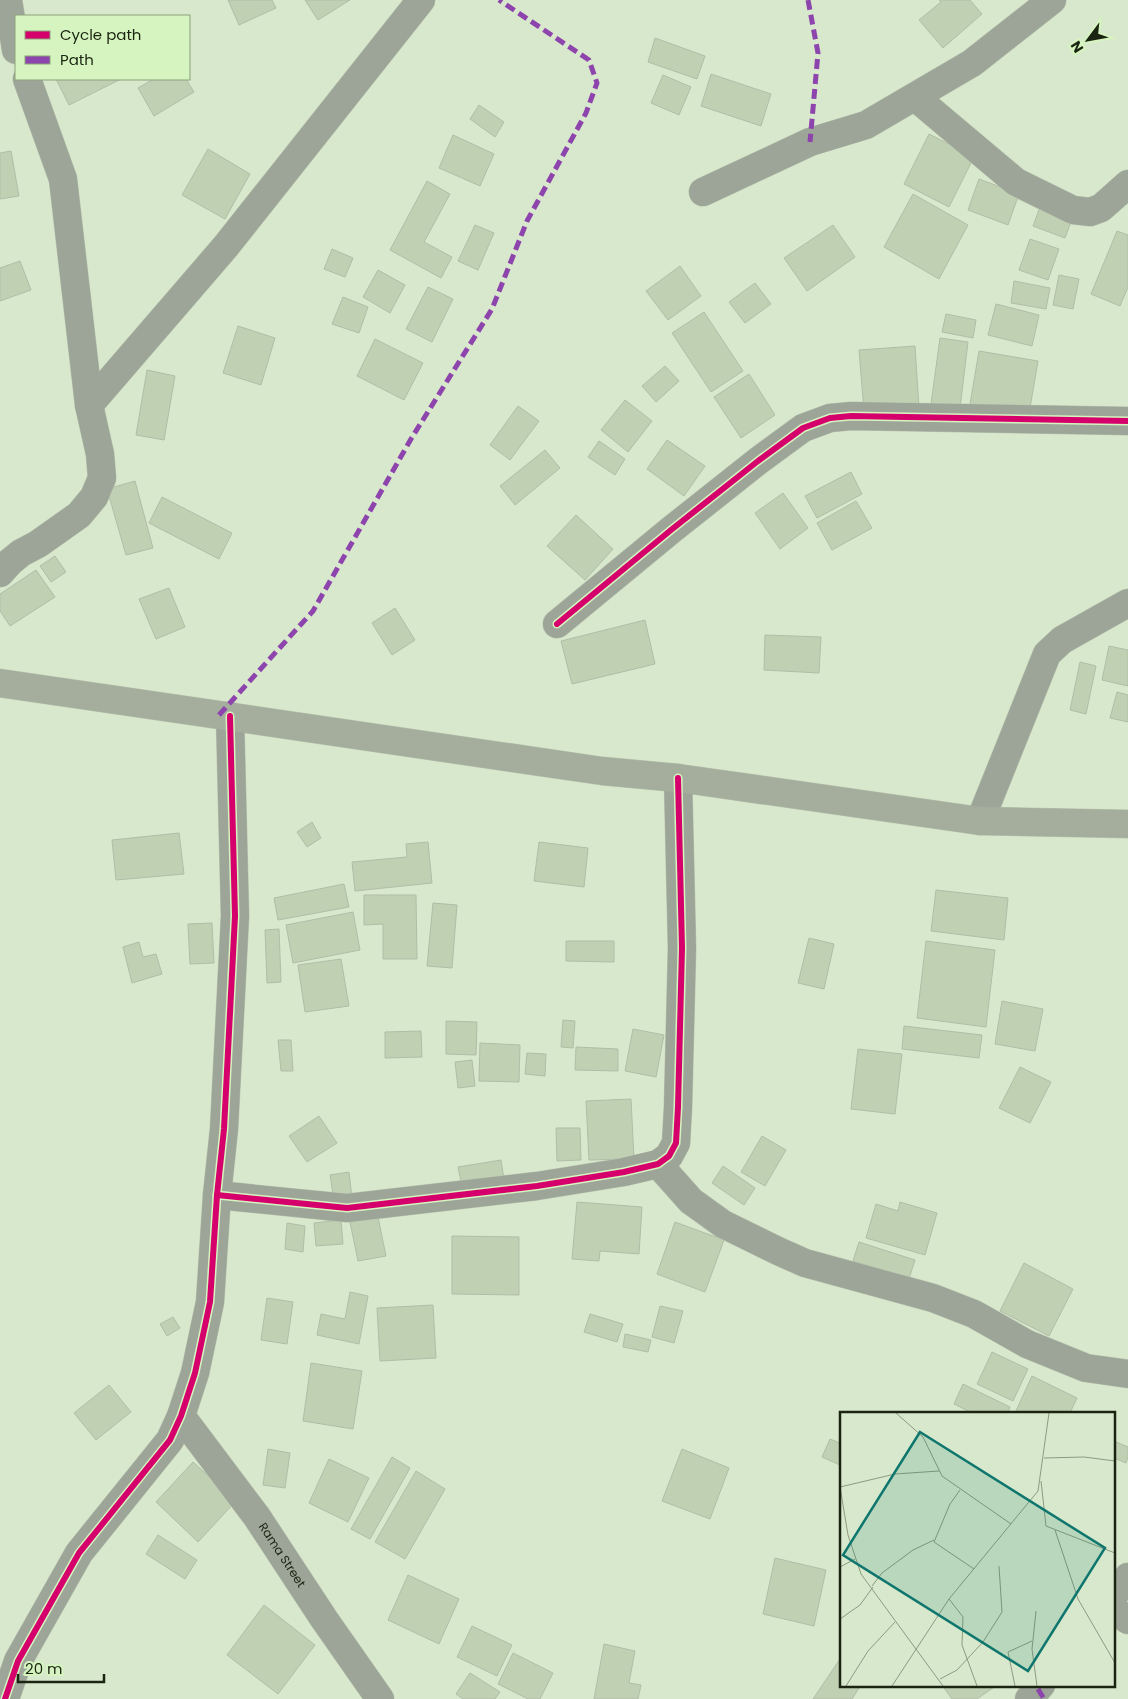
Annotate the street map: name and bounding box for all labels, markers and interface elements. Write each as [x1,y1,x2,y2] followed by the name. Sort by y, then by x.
[15,15,190,80] legend
[1063,15,1113,65] north arrow
[60,24,141,45] text: Cycle path
[1066,37,1088,57] text: N
[60,49,94,70] text: Path
[840,1412,1116,1686] inset map
[255,1519,310,1591] street label: Rama Street
[18,1652,104,1684] scale bar
[25,1658,63,1679] text: 20 m

